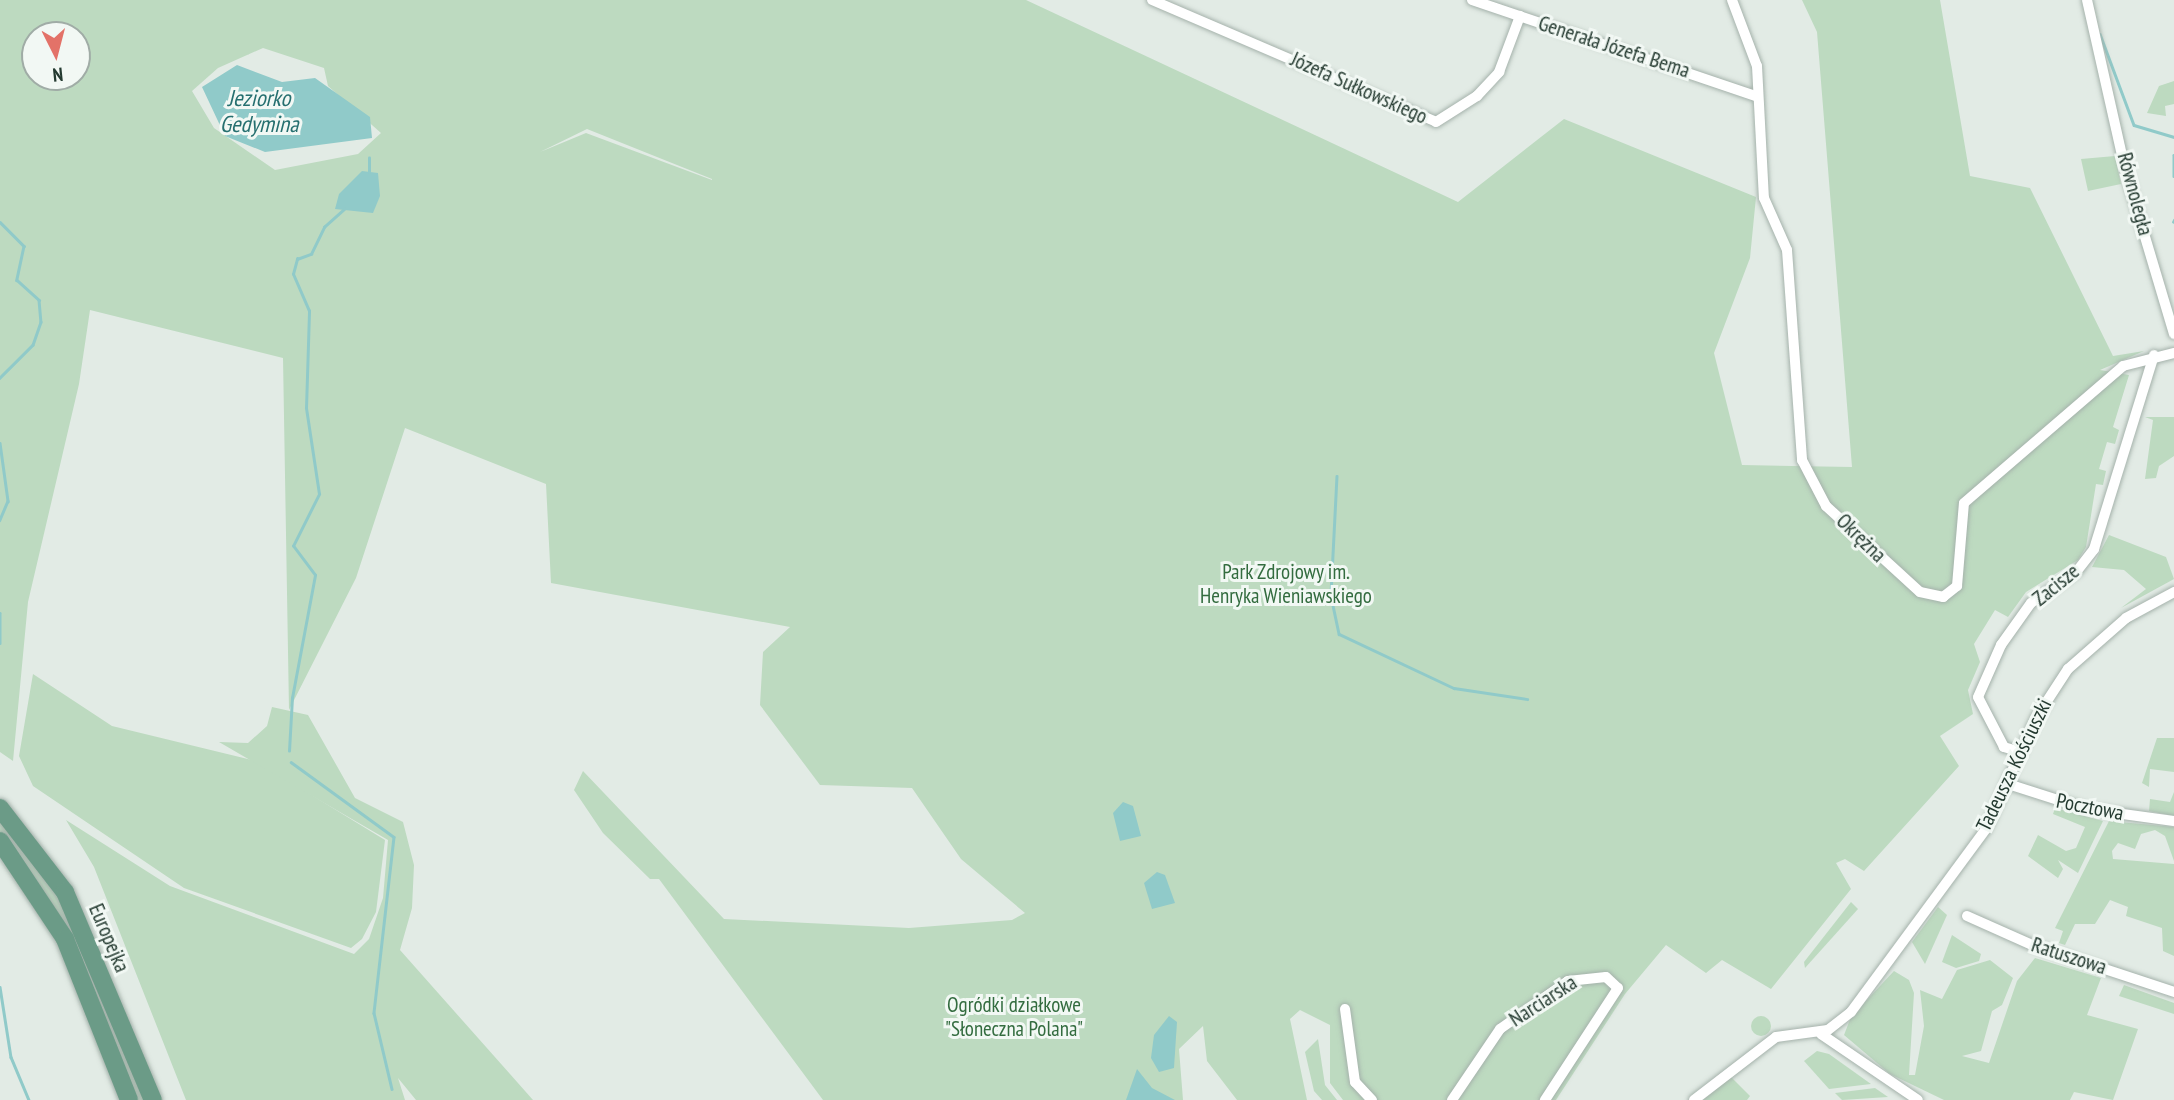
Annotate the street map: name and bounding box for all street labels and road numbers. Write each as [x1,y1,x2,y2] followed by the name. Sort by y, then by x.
[1535,11,1693,83] street label: Generała Józefa Bema
[1287,47,1431,129] street label: Józefa Sułkowskiego
[2112,150,2158,238] street label: Równoległa
[1831,508,1891,568] street label: Okrężna
[2028,559,2084,611] street label: Zacisze
[1971,694,2057,836] street label: Tadeusza Kościuszki
[2054,788,2126,826] street label: Pocztowa
[83,900,135,976] street label: Europejka
[2028,932,2110,980] street label: Ratuszowa
[1505,970,1581,1032] street label: Narciarska

